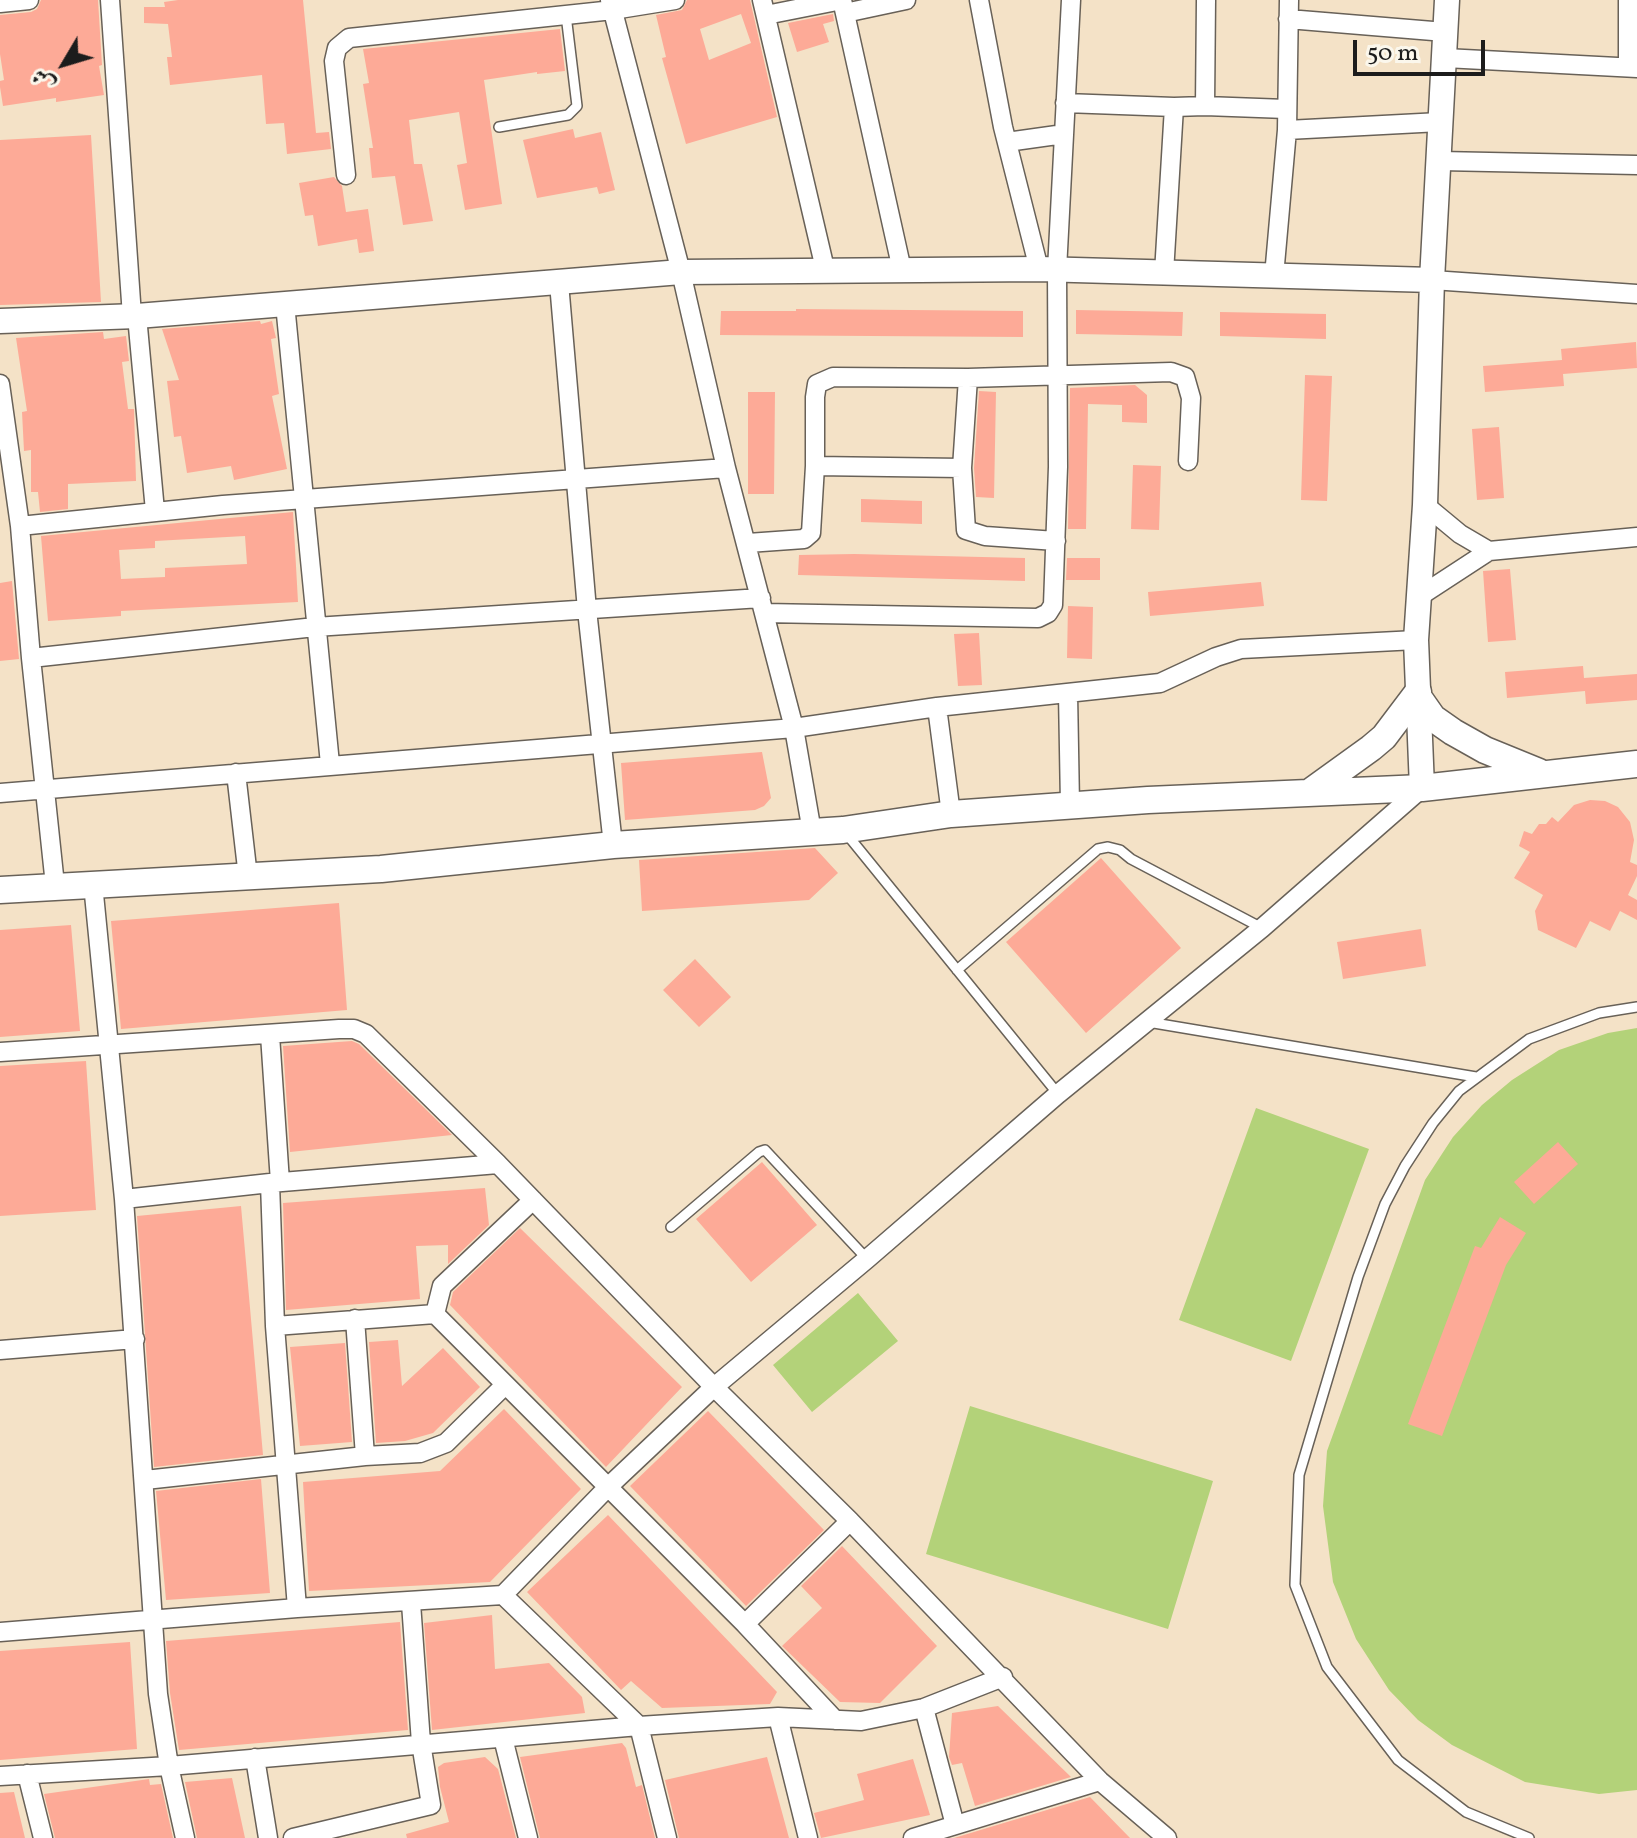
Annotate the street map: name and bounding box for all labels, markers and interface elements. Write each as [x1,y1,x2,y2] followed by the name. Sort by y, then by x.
[24,24,104,104] north arrow
[1357,24,1489,74] scale bar
[1367,37,1419,71] text: 50 m
[26,61,64,97] text: ش

